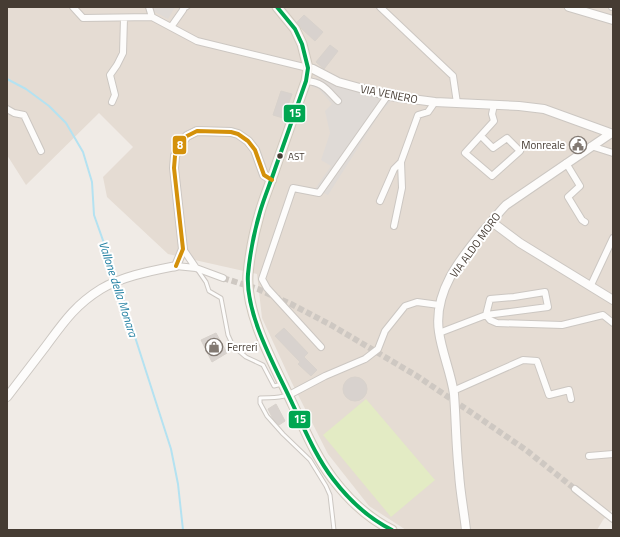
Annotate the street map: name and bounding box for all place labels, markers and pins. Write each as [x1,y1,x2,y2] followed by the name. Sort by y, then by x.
[568,135,588,155] public building icon: Monreale
[521,137,565,153] place label: Monreale
[288,149,305,164] place label: AST
[275,151,285,161] marker: AST
[204,337,224,357] shop icon: Ferreri
[227,339,257,355] place label: Ferreri

